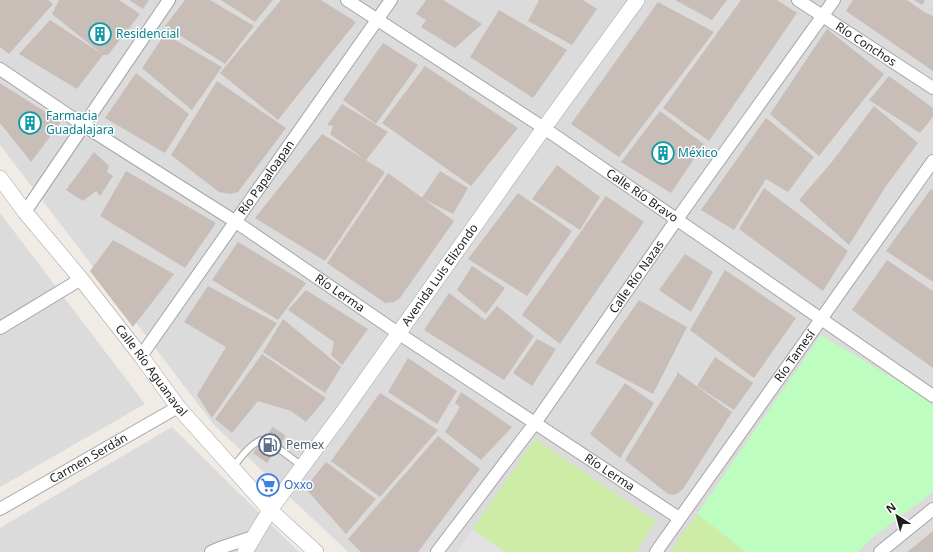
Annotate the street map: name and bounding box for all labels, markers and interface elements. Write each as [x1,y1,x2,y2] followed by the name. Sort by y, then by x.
[832,18,900,70] street label: Río Conchos
[87,21,113,47] building icon: Residencial
[116,25,179,42] place label: Residencial
[46,107,114,138] place label: Farmacia Guadalajara
[17,110,43,136] building icon: Farmacia Guadalajara
[234,137,298,218] street label: Río Papaloapan
[650,140,676,166] building icon: México
[678,144,718,161] place label: México
[603,164,682,226] street label: Calle Río Bravo
[397,220,482,329] street label: Avenida Luis Elizondo
[605,237,668,317] street label: Calle Río Nazas
[312,270,368,316] street label: Río Lerma
[112,321,192,420] street label: Calle Río Aguanaval
[770,326,819,385] street label: Río Tamesí
[46,429,130,487] street label: Carmen Serdán
[257,432,283,458] fuel station icon: Pemex
[286,436,325,453] place label: Pemex
[581,449,638,495] street label: Río Lerma
[255,472,281,498] supermarket icon: Oxxo
[284,476,313,493] place label: Oxxo
[877,496,917,536] north arrow
[883,499,899,516] text: N

